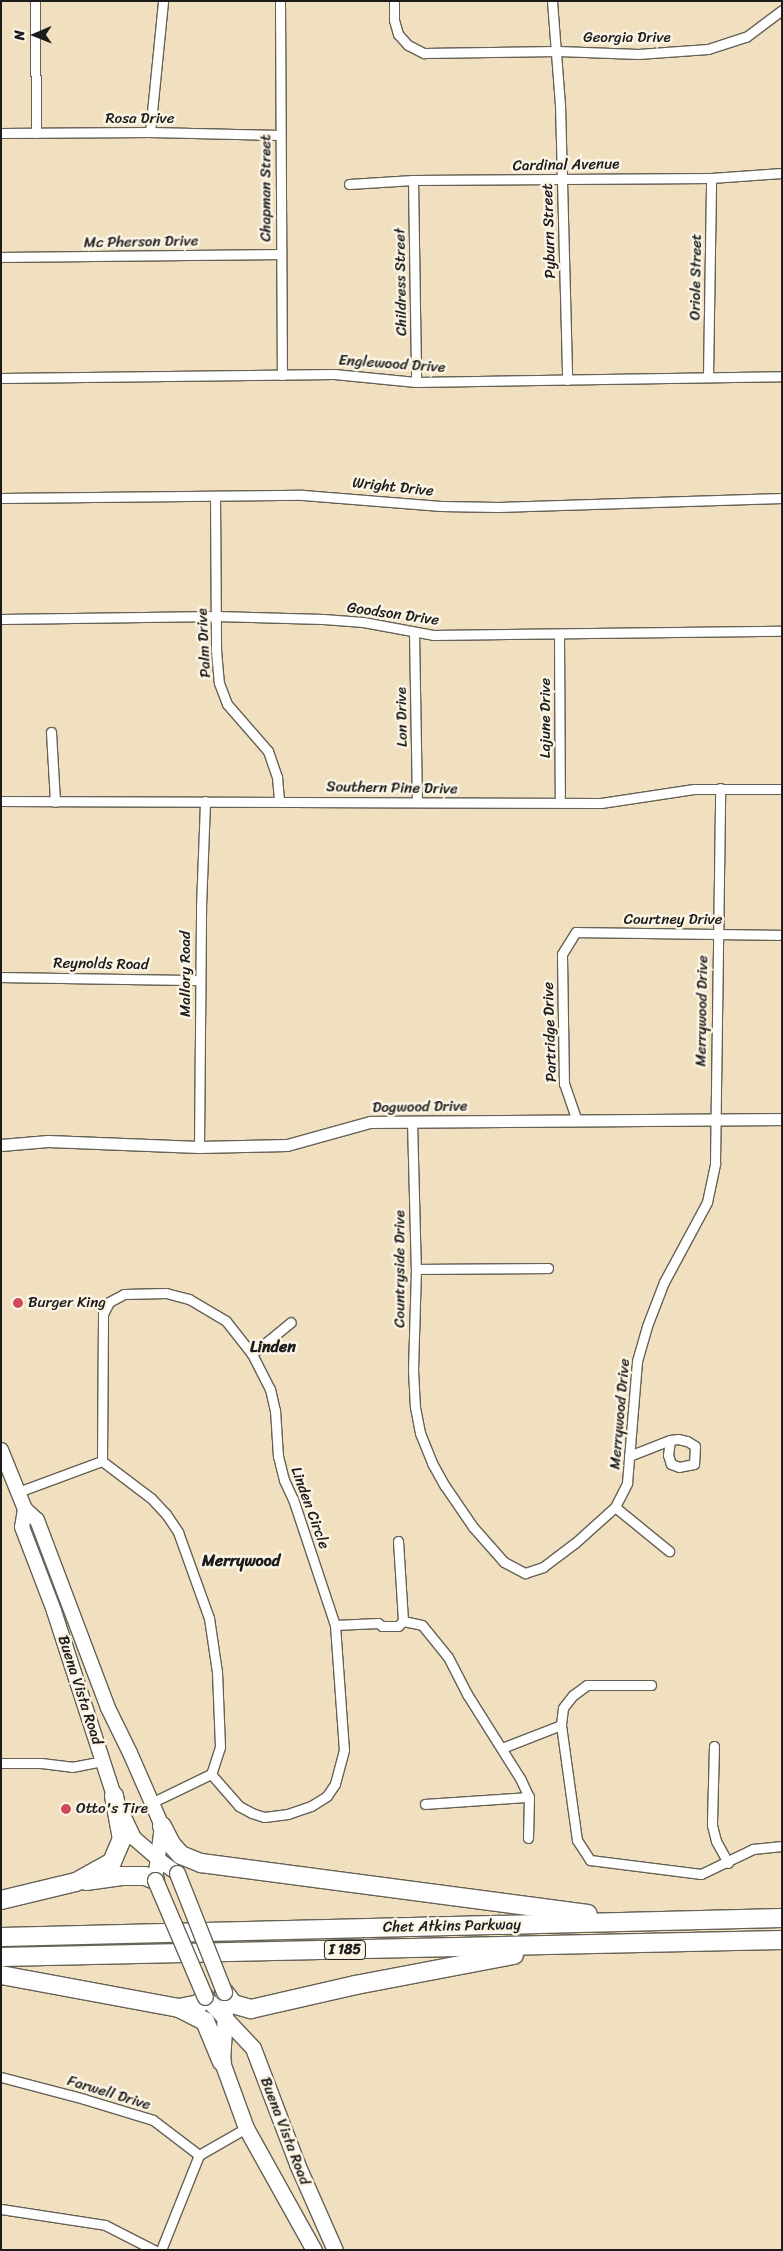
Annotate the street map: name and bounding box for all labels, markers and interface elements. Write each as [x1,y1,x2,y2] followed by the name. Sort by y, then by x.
[10,10,60,60] north arrow
[583,29,671,47] street label: Georgia Drive
[7,30,32,40] text: N
[106,110,174,128] street label: Rosa Drive
[257,134,275,242] street label: Chapman Street
[512,155,620,175] street label: Cardinal Avenue
[538,183,560,279] street label: Pyburn Street
[391,228,411,336] street label: Childress Street
[84,232,198,252] street label: Mc Pherson Drive
[686,234,706,320] street label: Oriole Street
[338,351,446,377] street label: Englewood Drive
[351,474,435,500] street label: Wright Drive
[346,599,440,629] street label: Goodson Drive
[193,607,215,679] street label: Palm Drive
[537,678,555,758] street label: Lajune Drive
[392,687,412,747] street label: Lon Drive
[326,778,458,798] street label: Southern Pine Drive
[624,911,722,929] street label: Courtney Drive
[177,931,195,1017] street label: Mallory Road
[53,954,149,974] street label: Reynolds Road
[692,955,712,1067] street label: Merrywood Drive
[539,982,561,1082] street label: Partridge Drive
[372,1097,468,1117] street label: Dogwood Drive
[391,1210,409,1328] street label: Countryside Drive
[28,1294,106,1312] place label: Burger King
[12,1297,24,1309] marker: Burger King
[250,1337,296,1357] district label: Linden
[606,1358,634,1470] street label: Merrywood Drive
[287,1465,333,1551] street label: Linden Circle
[202,1551,280,1571] district label: Merrywood
[54,1633,106,1747] street label: Buena Vista Road
[76,1800,148,1818] place label: Otto's Tire
[60,1803,72,1815] marker: Otto's Tire
[382,1916,522,1936] street label: Chet Atkins Parkway
[324,1938,366,1962] road number: I 185
[65,2072,153,2114] street label: Farwell Drive
[256,2074,314,2188] street label: Buena Vista Road

